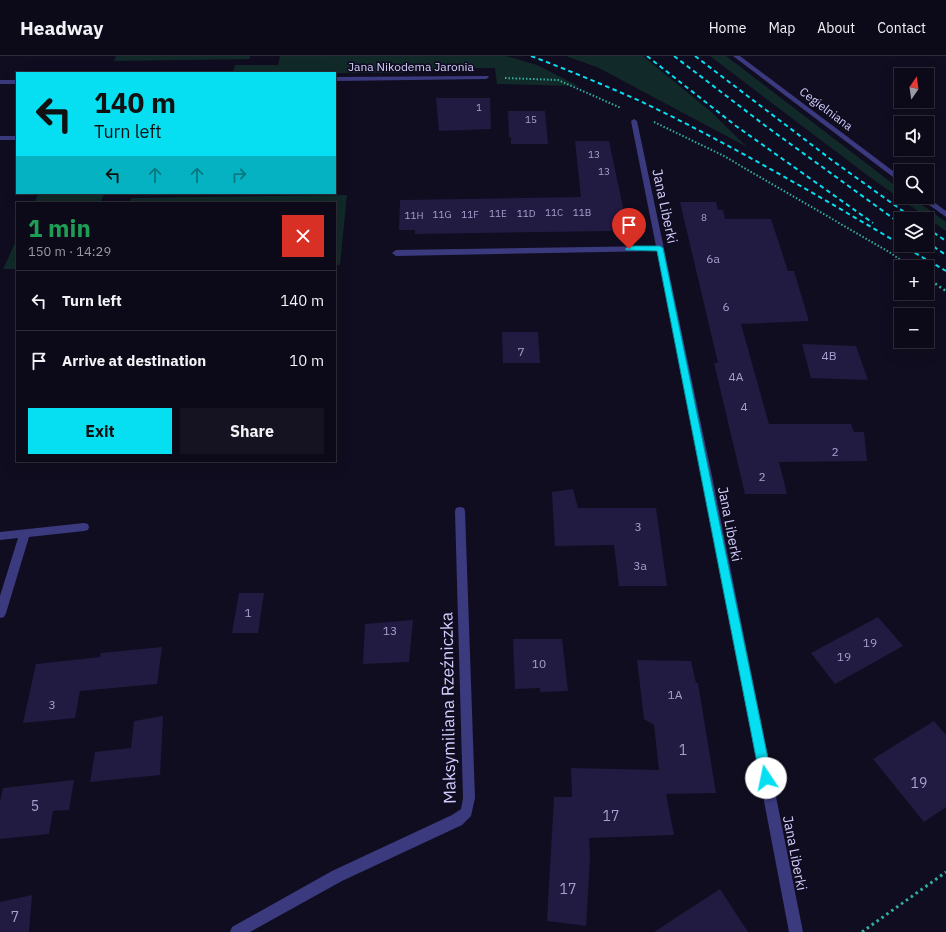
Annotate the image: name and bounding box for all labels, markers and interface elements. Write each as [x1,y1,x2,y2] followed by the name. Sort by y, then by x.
[20,16,103,40] text: Headway
[709,19,746,37] text: Home
[768,19,795,37] text: Map
[817,19,855,37] text: About
[877,19,926,37] text: Contact
[348,59,475,74] street label: Jana Nikodema Jaronia
[894,68,934,108] north arrow
[894,68,934,348] map controls
[94,84,176,121] text: 140 m
[797,84,856,134] street label: Cegielniana
[28,88,80,140] icon: left
[476,101,482,114] house number: 1
[525,113,537,126] house number: 15
[894,116,934,156] button: sound
[94,120,162,143] text: Turn left
[588,148,600,161] house number: 13
[102,164,124,186] icon: left
[144,164,166,186] icon: ahead
[186,164,208,186] icon: ahead
[228,164,250,186] icon: right
[894,164,934,204] button: search
[598,165,610,178] house number: 13
[648,167,682,245] street label: Jana Liberki
[545,206,563,219] house number: 11C
[573,206,591,219] house number: 11B
[489,207,507,220] house number: 11E
[517,207,536,220] house number: 11D
[433,208,452,221] house number: 11G
[461,208,479,221] house number: 11F
[612,208,646,249] pin
[404,209,424,222] house number: 11H
[701,211,707,224] house number: 8
[28,212,91,244] text: 1 min
[894,212,934,252] button: layers
[618,214,640,236] icon: arrive
[282,215,324,257] button: close
[28,243,111,260] text: 150 m · 14:29
[706,251,720,266] house number: 6a
[894,260,934,300] button: +
[28,290,50,312] icon: left
[62,291,122,310] text: Turn left
[280,291,324,310] text: 140 m
[722,299,730,314] house number: 6
[894,308,934,348] button: −
[517,344,525,359] house number: 7
[821,348,837,363] house number: 4B
[28,350,50,372] icon: arrive
[62,351,206,370] text: Arrive at destination
[289,351,324,370] text: 10 m
[729,369,744,384] house number: 4A
[740,399,748,414] house number: 4
[28,408,172,454] button: Exit
[180,408,324,454] button: Share
[831,444,839,459] house number: 2
[758,469,766,484] house number: 2
[714,485,746,563] street label: Jana Liberki
[634,519,642,534] house number: 3
[633,558,647,573] house number: 3a
[244,605,252,620] house number: 1
[435,612,461,804] street label: Maksymiliana Rzeźniczka
[383,623,397,638] house number: 13
[863,635,877,650] house number: 19
[837,649,851,664] house number: 19
[532,656,546,671] house number: 10
[668,687,683,702] house number: 1A
[48,697,56,712] house number: 3
[679,741,687,759] house number: 1
[745,757,787,799] position arrow
[911,774,927,792] house number: 19
[31,797,39,815] house number: 5
[603,807,619,825] house number: 17
[779,814,811,892] street label: Jana Liberki
[560,880,576,898] house number: 17
[11,908,19,926] house number: 7

